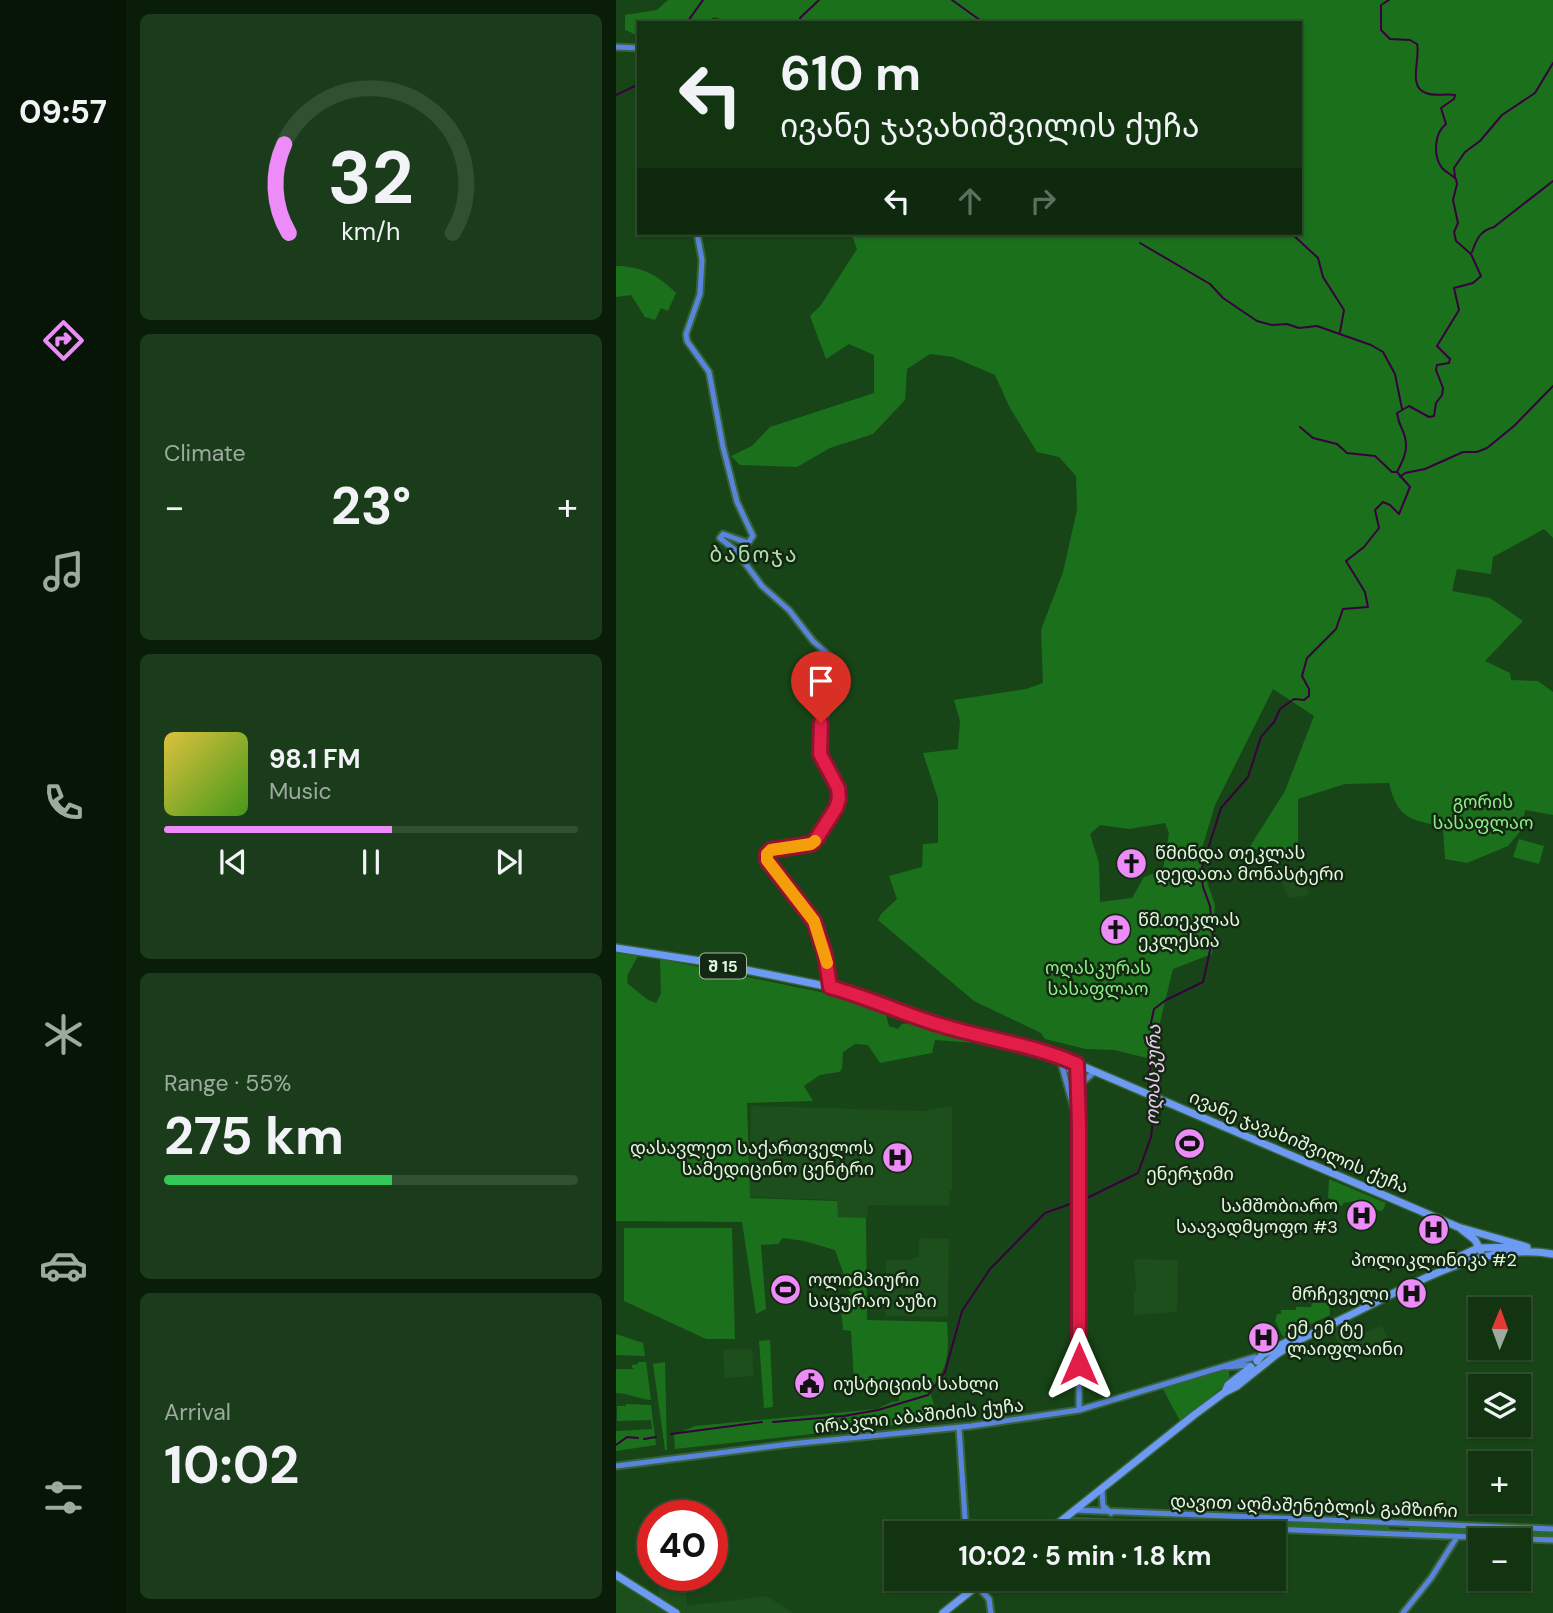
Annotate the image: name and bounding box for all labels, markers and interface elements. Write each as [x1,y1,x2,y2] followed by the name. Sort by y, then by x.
[780,41,921,105] text: 610 m
[665,49,756,140] icon: left
[19,91,107,133] text: 09:57
[780,105,1199,147] text: ივანე ჯავახიშვილის ქუჩა
[328,131,414,226] text: 32
[878,182,916,220] icon: left
[951,182,989,220] icon: ahead
[1024,182,1062,220] icon: right
[341,215,401,248] text: km/h
[39,316,88,365] icon: directions
[164,438,246,468] text: Climate
[331,472,411,540] text: 23°
[164,482,185,532] text: −
[557,482,578,532] text: +
[709,541,799,569] district label: ბანოჯა
[39,547,88,596] icon: music
[791,651,851,723] pin
[802,662,840,700] icon: arrive
[269,742,361,776] text: 98.1 FM
[269,776,332,806] text: Music
[39,778,88,827] icon: phone
[1433,790,1533,835] park label: გორის სასაფლაო
[1155,841,1344,886] place label: წმინდა თეკლას დედათა მონასტერი
[214,843,252,881] icon: previous
[352,843,390,881] icon: pause
[490,843,528,881] icon: next
[1115,846,1149,880] church icon: წმინდა თეკლას დედათა მონასტერი
[1138,908,1240,953] place label: წმ.თეკლას ეკლესია
[1098,913,1132,947] church icon: წმ.თეკლას ეკლესია
[700,954,746,978] road number: შ 15
[1045,956,1151,1001] park label: ოღასკურას სასაფლაო
[39,1010,88,1059] icon: climate
[1140,1024,1166,1125] water label: ოღასკურა
[164,1068,291,1098] text: Range · 55%
[1186,1085,1412,1199] street label: ივანე ჯავახიშვილის ქუჩა
[164,1102,344,1170] text: 275 km
[1173,1127,1207,1161] sports icon: ენერჯიმი
[630,1136,874,1181] place label: დასავლეთ საქართველოს სამედიცინო ცენტრი
[880,1141,914,1175] hospital icon: დასავლეთ საქართველოს სამედიცინო ცენტრი
[1146,1162,1234,1186] place label: ენერჯიმი
[1176,1194,1338,1239] place label: სამშობიარო საავადმყოფო #3
[1344,1199,1378,1233] hospital icon: სამშობიარო საავადმყოფო #3
[1417,1212,1451,1246] hospital icon: პოლიკლინიკა #2
[39,1241,88,1290] icon: car
[1351,1248,1517,1272] place label: პოლიკლინიკა #2
[808,1268,937,1313] place label: ოლიმპიური საცურაო აუზი
[768,1273,802,1307] sports icon: ოლიმპიური საცურაო აუზი
[1395,1277,1429,1311] hospital icon: მრჩეველი
[1291,1282,1389,1306] place label: მრჩეველი
[1468,1297,1531,1360] north arrow
[1468,1297,1531,1591] map controls
[1287,1316,1403,1361] place label: ემ ემ ტე ლაიფლაინი
[1247,1321,1281,1355] hospital icon: ემ ემ ტე ლაიფლაინი
[1042,1327,1116,1401] position arrow
[793,1367,827,1401] public building icon: იუსტიციის სახლი
[833,1372,999,1396] place label: იუსტიციის სახლი
[1468,1374,1531,1437] button: layers
[813,1393,1025,1439] street label: ირაკლი აბაშიძის ქუჩა
[164,1397,231,1427] text: Arrival
[164,1431,299,1499] text: 10:02
[1468,1451,1531,1514] button: +
[39,1473,88,1522] icon: filters
[1170,1489,1458,1523] street label: დავით აღმაშენებლის გამზირი
[637,1500,728,1591] speed limit sign: 40
[1468,1528,1531,1591] button: −
[958,1539,1212,1573] text: 10:02 · 5 min · 1.8 km

